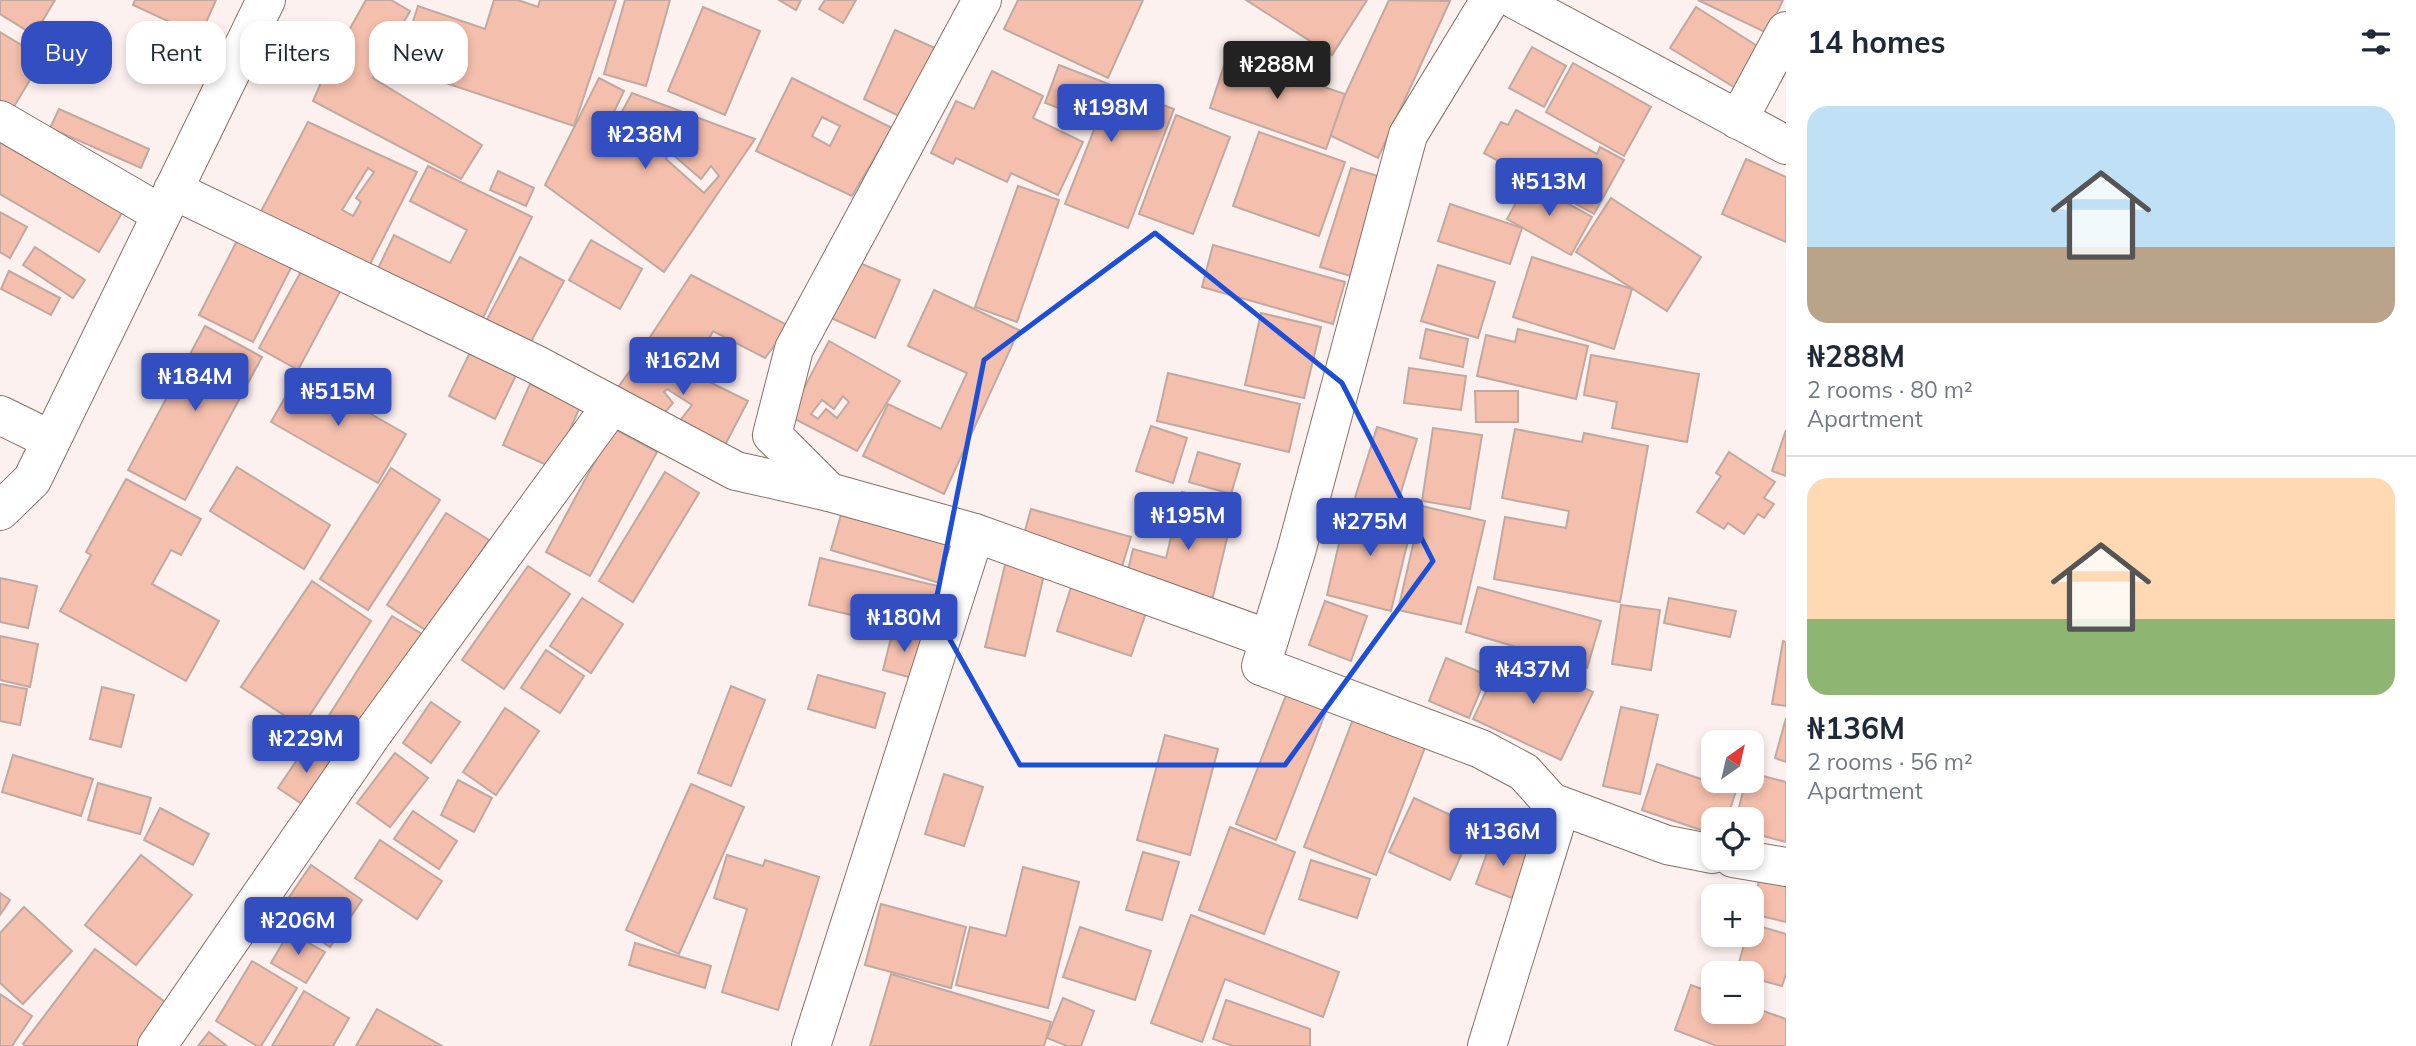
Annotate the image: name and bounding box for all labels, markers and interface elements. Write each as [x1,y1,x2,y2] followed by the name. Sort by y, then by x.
[21,21,112,84] chip: Buy
[126,21,226,84] chip: Rent
[240,21,355,84] chip: Filters
[369,21,468,84] chip: New
[1807,23,1946,61] text: 14 homes
[2357,23,2395,61] icon: filters
[1228,42,1326,101] pin: ₦288M
[1239,49,1315,78] text: ₦288M
[1062,85,1160,144] pin: ₦198M
[1073,92,1149,121] text: ₦198M
[596,111,694,171] pin: ₦238M
[607,119,683,148] text: ₦238M
[2038,152,2164,278] icon: home
[1500,158,1598,218] pin: ₦513M
[1511,166,1587,195] text: ₦513M
[1807,337,1905,375] text: ₦288M
[634,338,732,397] pin: ₦162M
[645,345,721,374] text: ₦162M
[146,354,244,413] pin: ₦184M
[157,361,233,390] text: ₦184M
[289,368,387,428] pin: ₦515M
[1807,375,1973,404] text: 2 rooms · 80 m²
[300,376,376,405] text: ₦515M
[1807,404,1923,433] text: Apartment
[1139,492,1237,552] pin: ₦195M
[1321,498,1419,558] pin: ₦275M
[1150,500,1226,529] text: ₦195M
[1332,506,1408,535] text: ₦275M
[2038,524,2164,650] icon: home
[855,594,953,654] pin: ₦180M
[866,602,942,631] text: ₦180M
[1484,646,1582,706] pin: ₦437M
[1495,654,1571,683] text: ₦437M
[1807,709,1905,747] text: ₦136M
[257,716,355,775] pin: ₦229M
[268,723,344,752] text: ₦229M
[1701,730,1764,793] north arrow
[1701,730,1764,1024] map controls
[1807,747,1973,776] text: 2 rooms · 56 m²
[1807,776,1923,805] text: Apartment
[1701,807,1764,870] button: locate
[1454,808,1552,868] pin: ₦136M
[1465,816,1541,845] text: ₦136M
[1701,884,1764,947] button: +
[249,898,347,957] pin: ₦206M
[260,905,336,934] text: ₦206M
[1701,961,1764,1024] button: −

